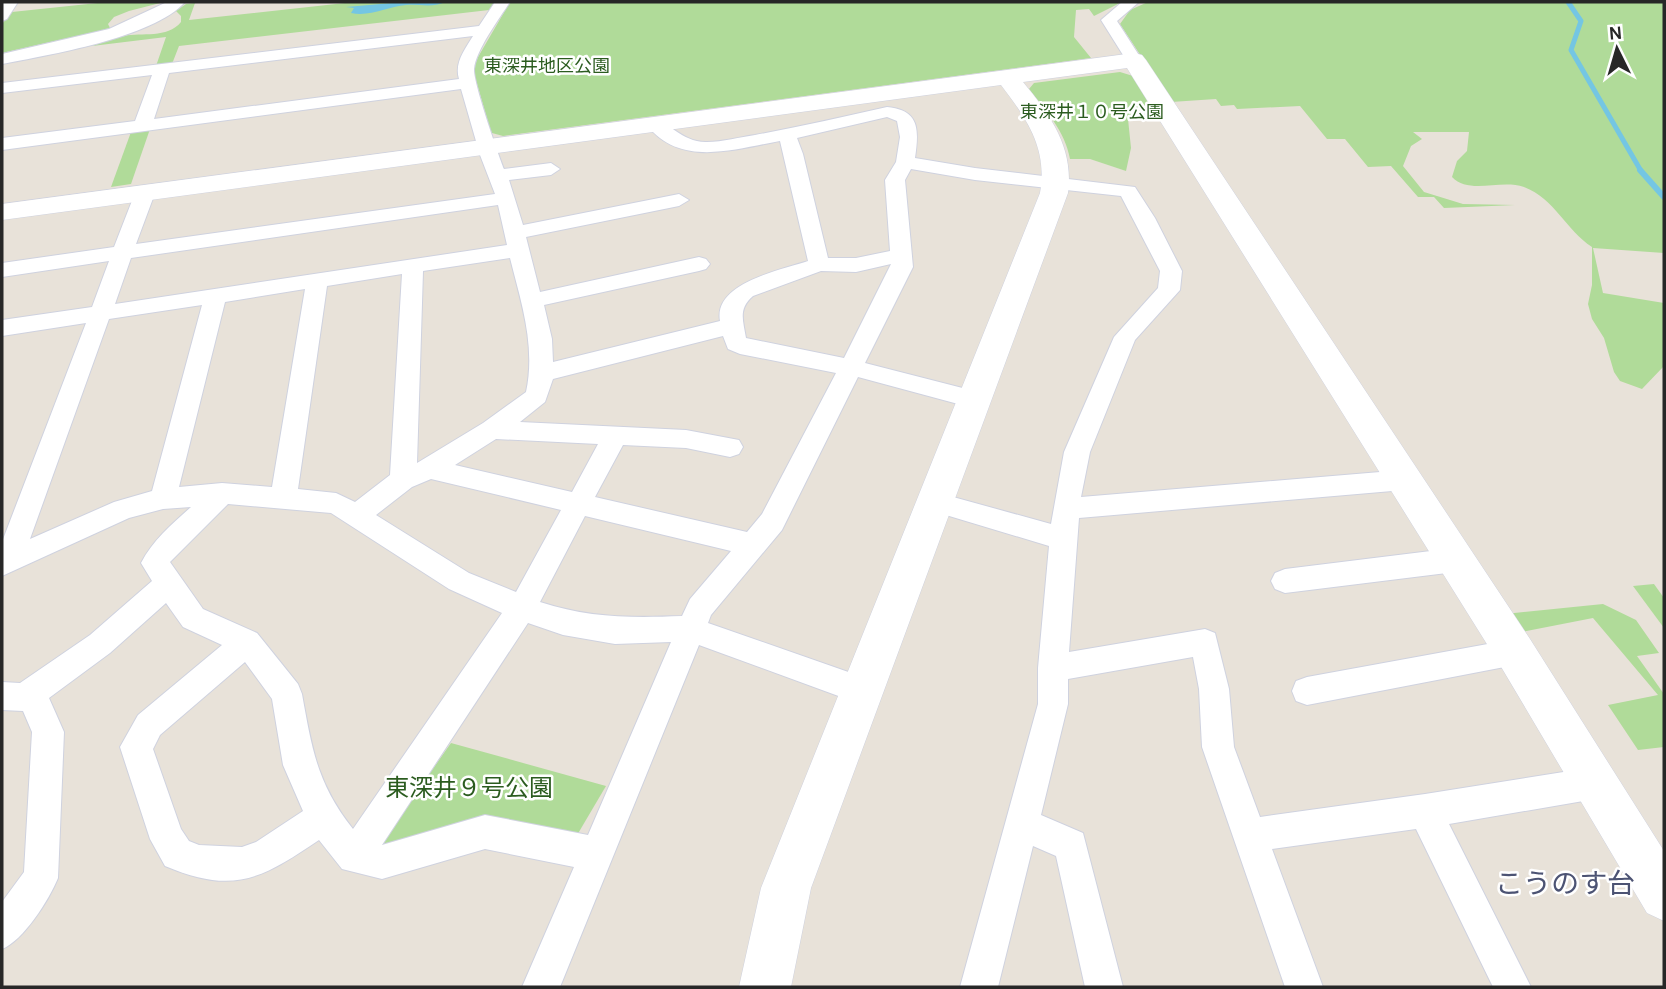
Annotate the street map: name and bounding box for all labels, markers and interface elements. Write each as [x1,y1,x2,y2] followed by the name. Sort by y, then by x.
[1582,14,1652,84] north arrow
[1608,22,1623,45] text: N
[484,55,610,77] park label: 東深井地区公園
[1020,101,1164,123] park label: 東深井１０号公園
[385,774,553,802] park label: 東深井９号公園
[1495,867,1635,900] district label: こうのす台

